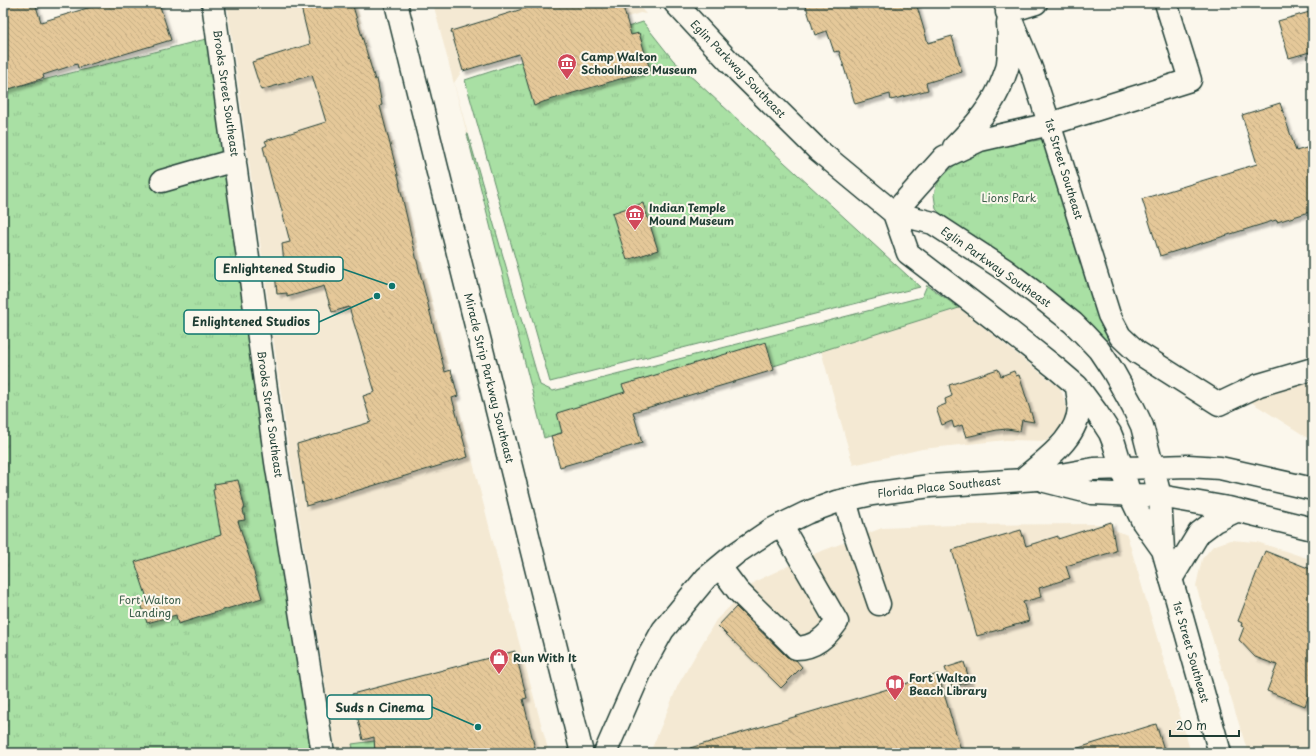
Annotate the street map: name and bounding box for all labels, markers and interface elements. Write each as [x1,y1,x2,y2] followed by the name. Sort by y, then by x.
[687,16,790,122] street label: Eglin Parkway Southeast
[209,28,244,158] street label: Brooks Street Southeast
[581,48,697,78] place label: Camp Walton Schoolhouse Museum
[556,52,578,80] museum icon: Camp Walton Schoolhouse Museum
[1041,116,1088,222] street label: 1st Street Southeast
[981,189,1037,206] park label: Lions Park
[649,199,734,229] place label: Indian Temple Mound Museum
[624,203,646,231] museum icon: Indian Temple Mound Museum
[938,222,1055,311] street label: Eglin Parkway Southeast
[215,257,343,281] callout: Enlightened Studio
[223,259,335,277] text: Enlightened Studio
[460,291,519,465] street label: Miracle Strip Parkway Southeast
[184,310,319,334] callout: Enlightened Studios
[192,312,310,330] text: Enlightened Studios
[253,349,288,479] street label: Brooks Street Southeast
[876,472,1002,501] street label: Florida Place Southeast
[119,591,181,621] park label: Fort Walton Landing
[1169,599,1214,705] street label: 1st Street Southeast
[488,647,510,675] shop icon: Run With It
[513,649,577,666] place label: Run With It
[909,669,987,699] place label: Fort Walton Beach Library
[884,673,906,701] library icon: Fort Walton Beach Library
[327,695,432,719] callout: Suds n Cinema
[335,698,425,716] text: Suds n Cinema
[1170,712,1239,738] scale bar
[1176,716,1207,734] text: 20 m

